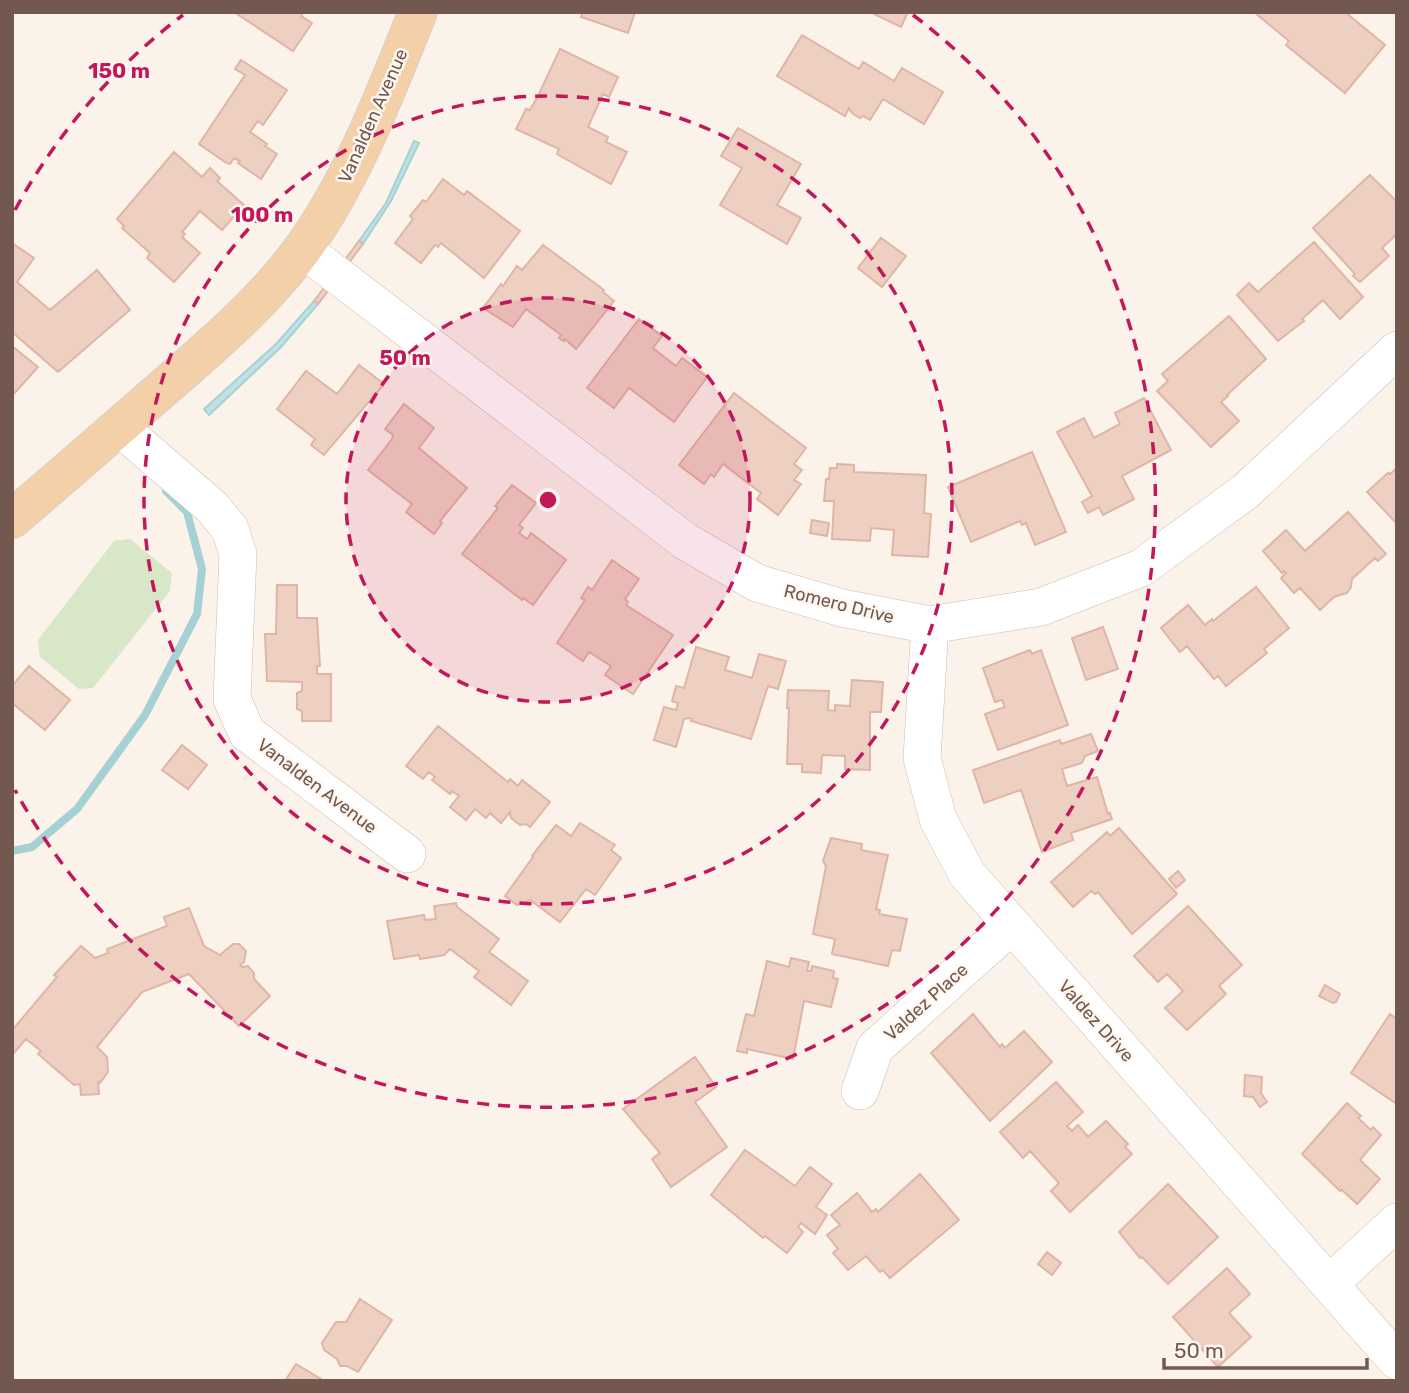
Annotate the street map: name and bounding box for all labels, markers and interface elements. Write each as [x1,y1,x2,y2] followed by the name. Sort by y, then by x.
[334,45,412,187] street label: Vanalden Avenue
[88,58,150,83] text: 150 m
[231,202,293,227] text: 100 m
[379,345,431,370] text: 50 m
[536,488,560,512] centre of rings
[782,580,896,628] street label: Romero Drive
[253,734,381,838] street label: Vanalden Avenue
[880,959,972,1045] street label: Valdez Place
[1053,975,1139,1067] street label: Valdez Drive
[1164,1326,1367,1370] scale bar
[1174,1338,1224,1363] text: 50 m

